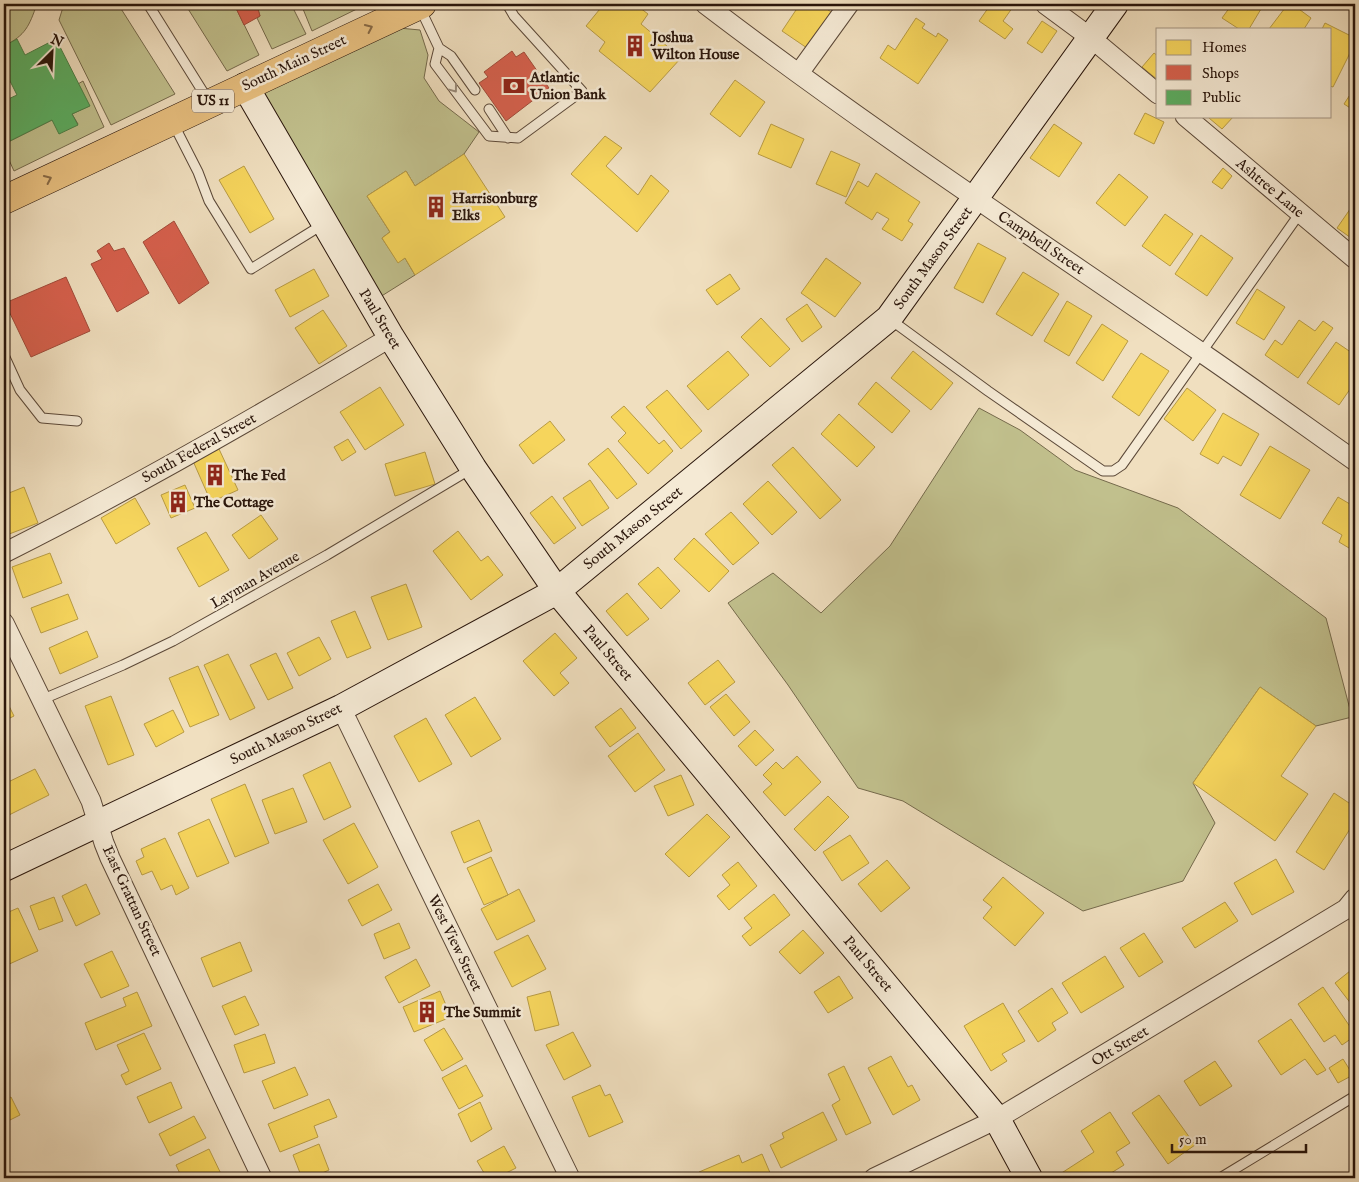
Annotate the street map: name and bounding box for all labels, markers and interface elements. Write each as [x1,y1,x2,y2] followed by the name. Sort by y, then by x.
[364,25,373,35] one-way arrow
[28,28,78,78] north arrow
[650,28,740,64] place label: Joshua Wilton House
[1156,28,1332,118] legend
[47,30,66,52] text: N
[239,31,349,95] street label: South Main Street
[622,33,648,59] building icon: Joshua Wilton House
[1202,38,1246,57] text: Homes
[1202,64,1239,83] text: Shops
[529,68,607,104] place label: Atlantic Union Bank
[501,73,527,99] bank icon: Atlantic Union Bank
[448,84,457,93] one-way arrow
[1202,88,1241,107] text: Public
[192,90,234,112] road number: US 11
[1231,153,1308,222] street label: Ashtree Lane
[43,175,52,185] one-way arrow
[452,189,538,225] place label: Harrisonburg Elks
[423,194,449,220] building icon: Harrisonburg Elks
[889,203,977,313] street label: South Mason Street
[994,207,1088,279] street label: Campbell Street
[354,285,406,353] street label: Paul Street
[139,409,259,487] street label: South Federal Street
[202,462,228,488] building icon: The Fed
[231,466,286,485] place label: The Fed
[579,482,687,574] street label: South Mason Street
[165,489,191,515] building icon: The Cottage
[193,493,274,512] place label: The Cottage
[207,547,303,613] street label: Layman Avenue
[579,621,637,685] street label: Paul Street
[227,699,345,769] street label: South Mason Street
[98,843,166,959] street label: East Grattan Street
[423,892,487,994] street label: West View Street
[839,932,897,996] street label: Paul Street
[414,999,440,1025] building icon: The Summit
[443,1003,522,1022] place label: The Summit
[1088,1022,1152,1070] street label: Ott Street
[1172,1122,1305,1154] scale bar
[1179,1130,1207,1149] text: 50 m

